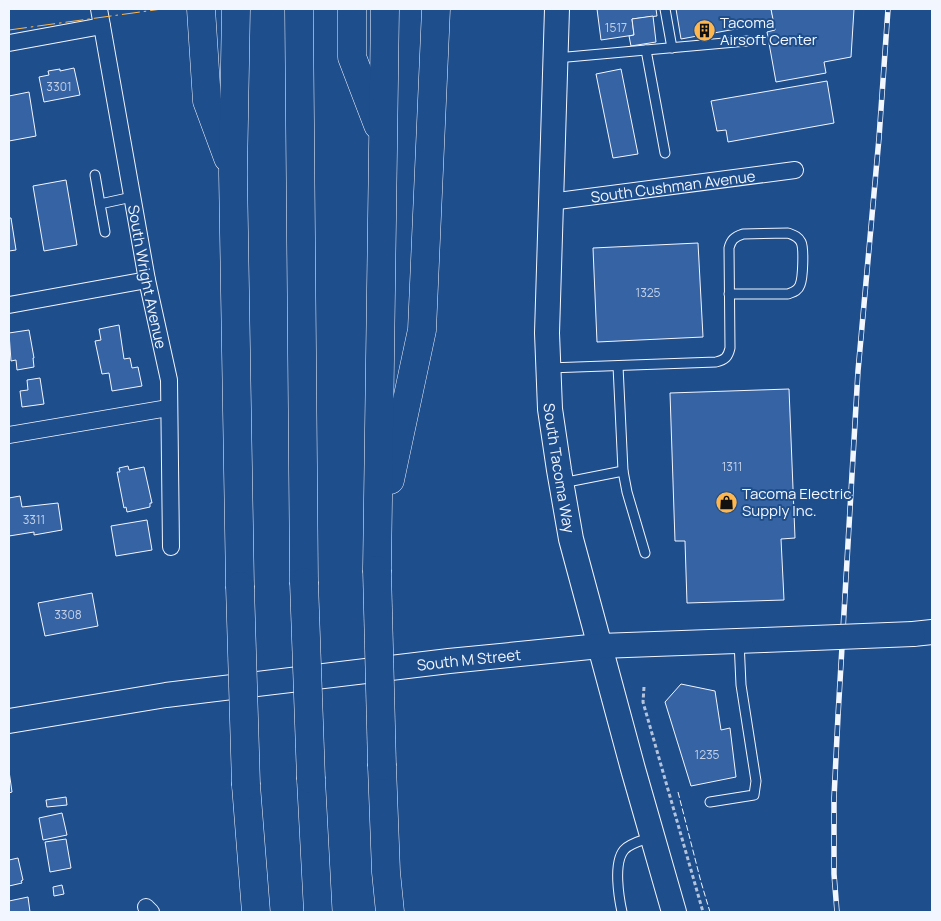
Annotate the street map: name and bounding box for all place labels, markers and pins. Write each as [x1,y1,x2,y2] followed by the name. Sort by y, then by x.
[720,12,818,50] place label: Tacoma Airsoft Center
[692,19,716,43] building icon: Tacoma Airsoft Center
[742,483,852,521] place label: Tacoma Electric Supply Inc.
[714,490,738,514] shop icon: Tacoma Electric Supply Inc.

